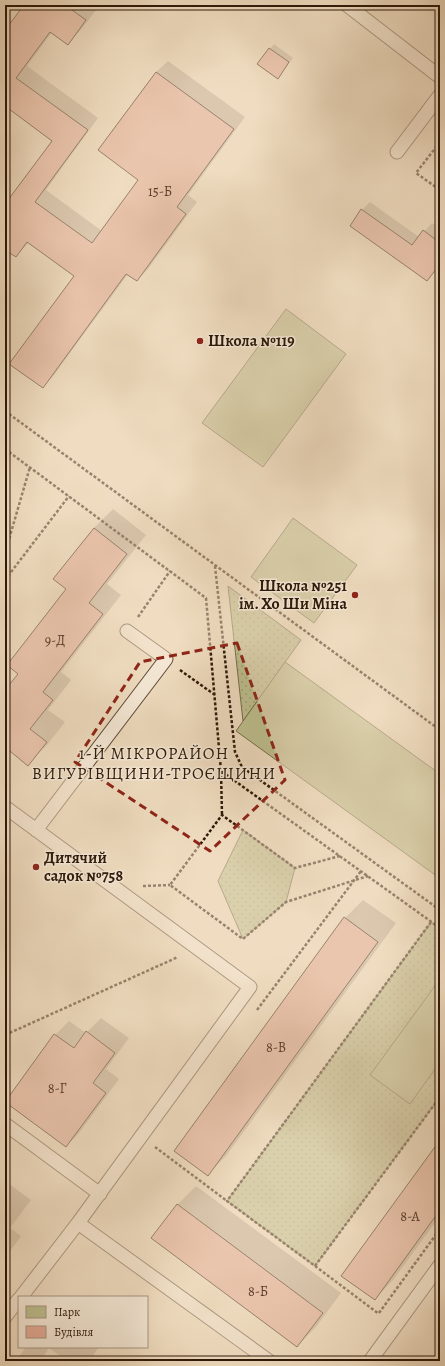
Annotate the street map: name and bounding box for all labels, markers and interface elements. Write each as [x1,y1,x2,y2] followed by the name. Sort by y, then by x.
[148,182,172,201] house number: 15-Б
[208,330,295,352] place label: Школа №119
[195,336,205,346] marker: Школа №119
[239,575,347,615] place label: Школа №251 ім. Хо Ши Міна
[350,590,360,600] marker: Школа №251 ім. Хо Ши Міна
[45,631,65,650] house number: 9-Д
[32,742,276,785] district label: 1-Й МІКРОРАЙОН ВИГУРІВЩИНИ-ТРОЄЩИНИ
[44,847,123,887] place label: Дитячий садок №758
[31,862,41,872] marker: Дитячий садок №758
[266,1038,286,1057] house number: 8-В
[48,1079,66,1098] house number: 8-Г
[400,1207,421,1226] house number: 8-А
[248,1282,268,1301] house number: 8-Б
[18,1296,148,1348] legend
[54,1304,80,1320] text: Парк
[54,1324,94,1340] text: Будівля

